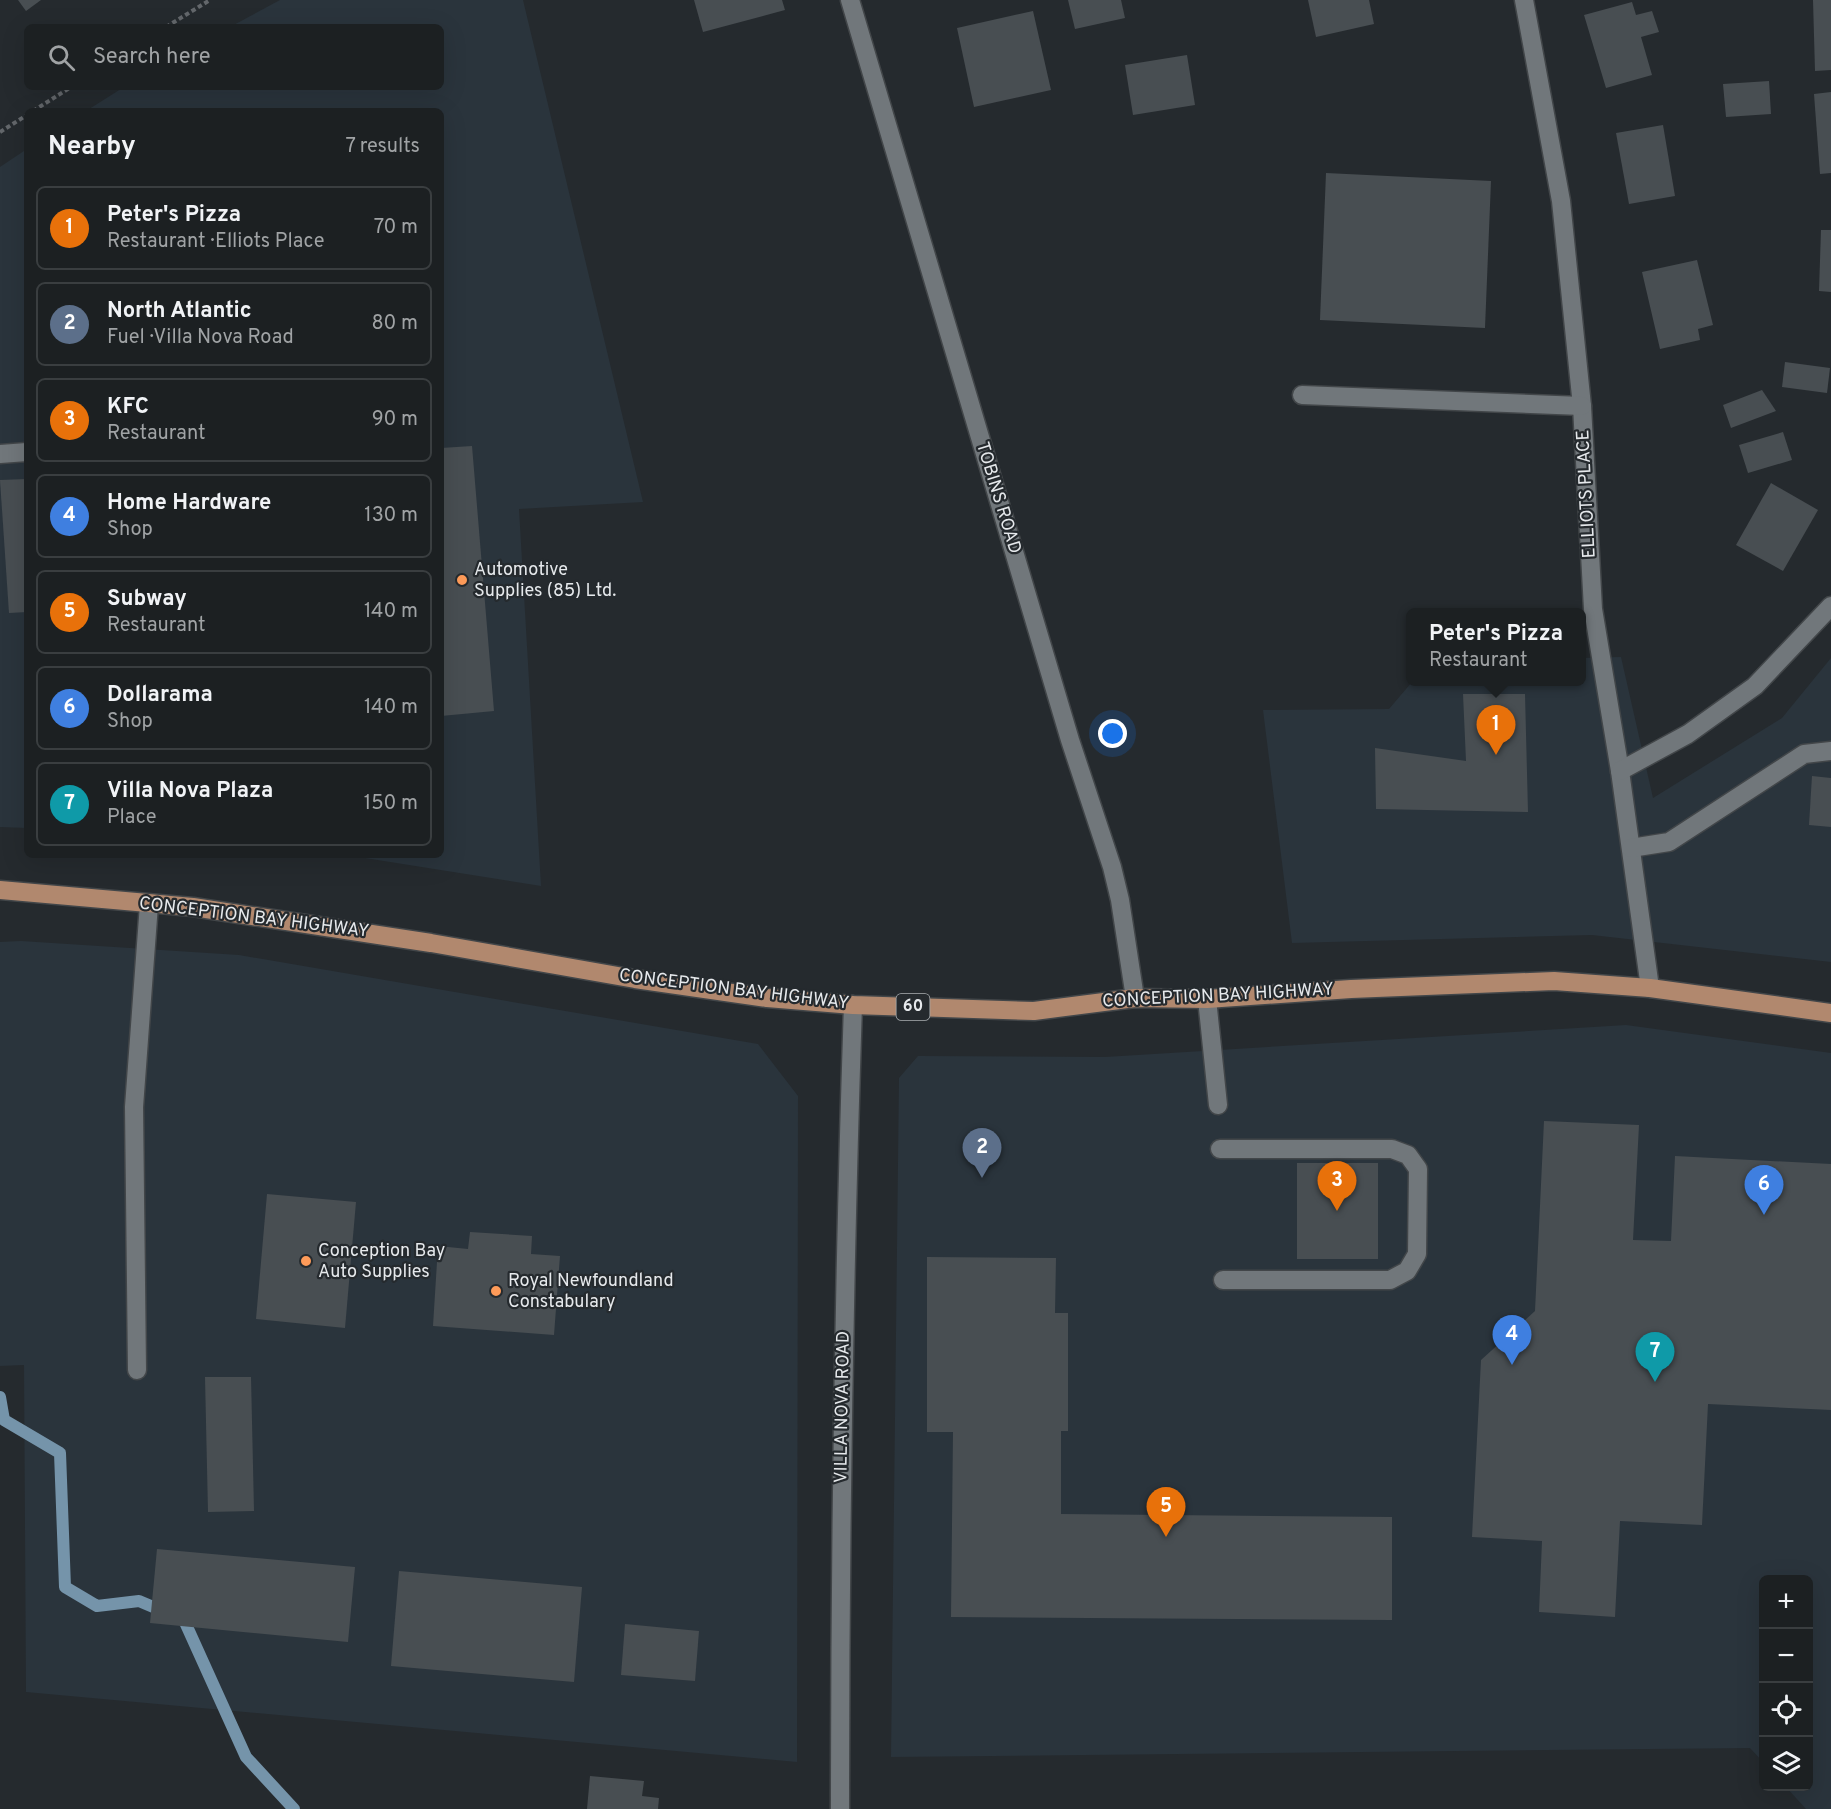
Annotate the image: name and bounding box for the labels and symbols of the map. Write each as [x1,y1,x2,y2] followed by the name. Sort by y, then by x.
[1572,429,1602,559] street label: ELLIOTS PLACE
[970,439,1026,557] street label: TOBINS ROAD
[474,559,616,603] place label: Automotive Supplies (85) Ltd.
[455,573,469,587] marker: Automotive Supplies (85) Ltd.
[1476,706,1516,755] pin: 1
[1098,719,1127,748] your location
[138,892,370,944] street label: CONCEPTION BAY HIGHWAY
[618,964,850,1016] street label: CONCEPTION BAY HIGHWAY
[1102,978,1334,1014] street label: CONCEPTION BAY HIGHWAY
[896,994,930,1020] road number: 60
[962,1128,1002,1178] pin: 2
[1318,1162,1356,1211] pin: 3
[1744,1166,1784,1215] pin: 6
[318,1240,445,1284] place label: Conception Bay Auto Supplies
[299,1254,313,1268] marker: Conception Bay Auto Supplies
[508,1270,674,1314] place label: Royal Newfoundland Constabulary
[489,1284,503,1298] marker: Royal Newfoundland Constabulary
[1492,1316,1532,1365] pin: 4
[830,1331,856,1483] street label: VILLA NOVA ROAD
[1636,1332,1674,1382] pin: 7
[1146,1488,1186,1537] pin: 5

